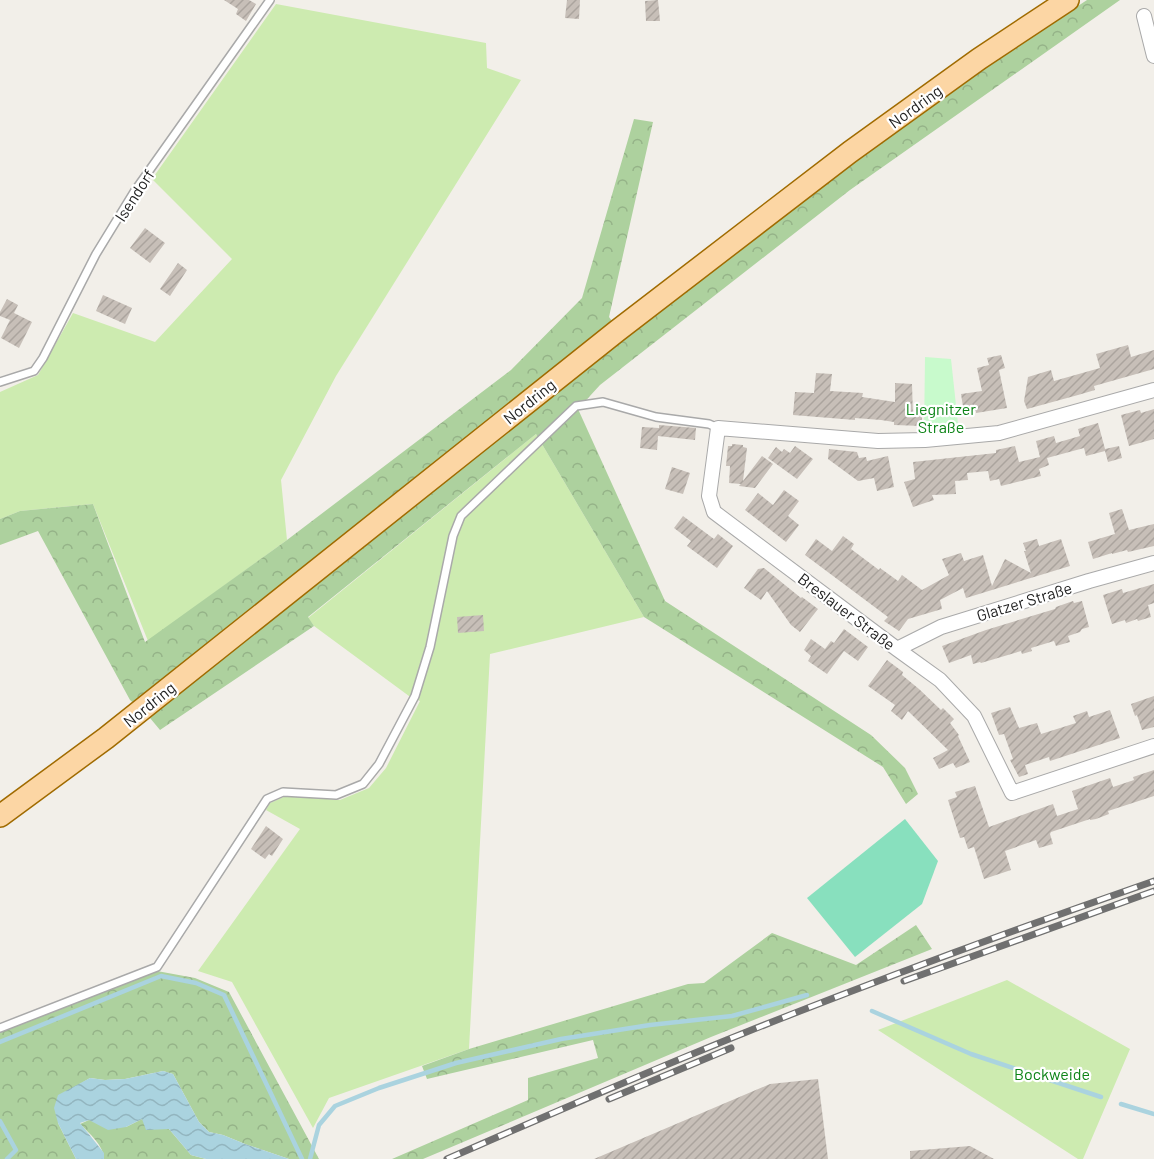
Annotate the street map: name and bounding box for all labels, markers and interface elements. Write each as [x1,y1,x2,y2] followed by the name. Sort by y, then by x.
[885,80,945,132] street label: Nordring
[110,165,158,225] street label: Isendorf
[499,374,559,428] street label: Nordring
[906,399,976,436] park label: Liegnitzer Straße
[795,568,899,654] street label: Breslauer Straße
[974,577,1074,625] street label: Glatzer Straße
[119,677,179,731] street label: Nordring
[1014,1064,1090,1083] park label: Bockweide

